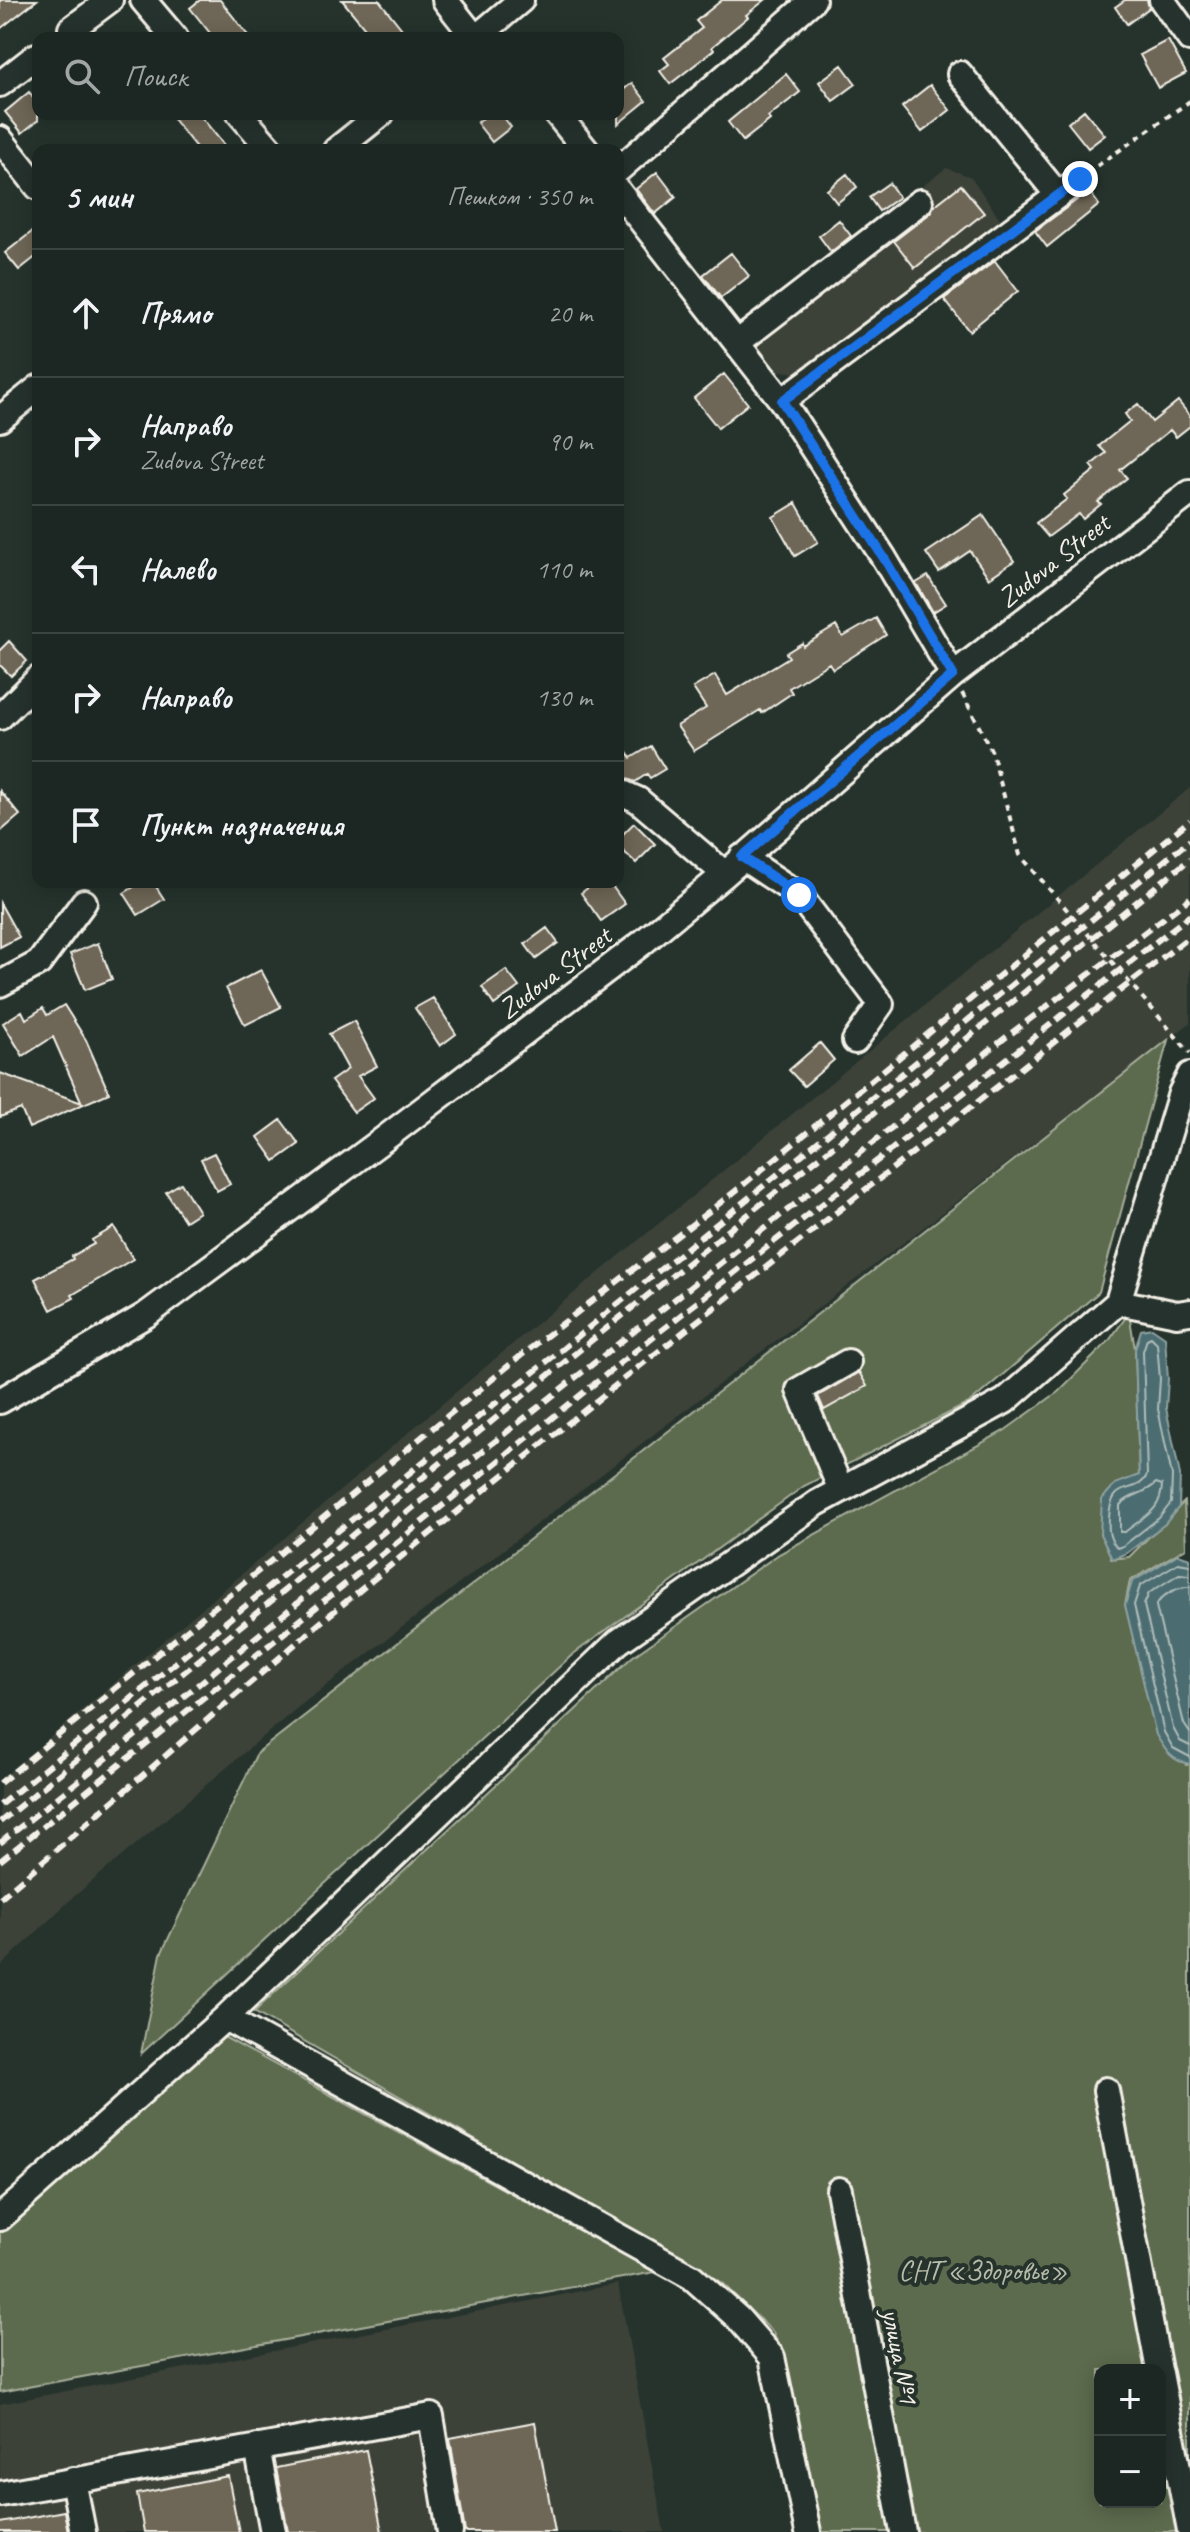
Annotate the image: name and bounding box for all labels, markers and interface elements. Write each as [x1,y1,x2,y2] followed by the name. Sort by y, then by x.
[32,32,624,120] search box
[60,54,104,98] icon: search
[124,57,187,95] text: Поиск
[1062,161,1098,197] route end
[64,175,133,218] text: 5 мин
[447,180,592,213] text: Пешком · 350 m
[64,291,108,335] icon: ahead
[140,294,211,332] text: Прямо
[548,297,592,330] text: 20 m
[140,406,232,444] text: Направо
[64,419,108,463] icon: right
[548,425,592,458] text: 90 m
[140,444,263,477] text: Zudova Street
[990,504,1119,615] street label: Zudova Street
[64,547,108,591] icon: left
[140,550,216,588] text: Налево
[536,553,592,586] text: 110 m
[64,675,108,719] icon: right
[140,678,232,716] text: Направо
[536,681,592,714] text: 130 m
[64,803,108,847] icon: arrive
[140,806,343,844] text: Пункт назначения
[781,877,817,913] route start
[491,917,620,1026] street label: Zudova Street
[898,2253,1068,2288] park label: СНТ «Здоровье»
[874,2304,927,2408] street label: улица №1
[1094,2364,1166,2508] map controls
[1094,2364,1166,2436] button: +
[1094,2436,1166,2508] button: −

